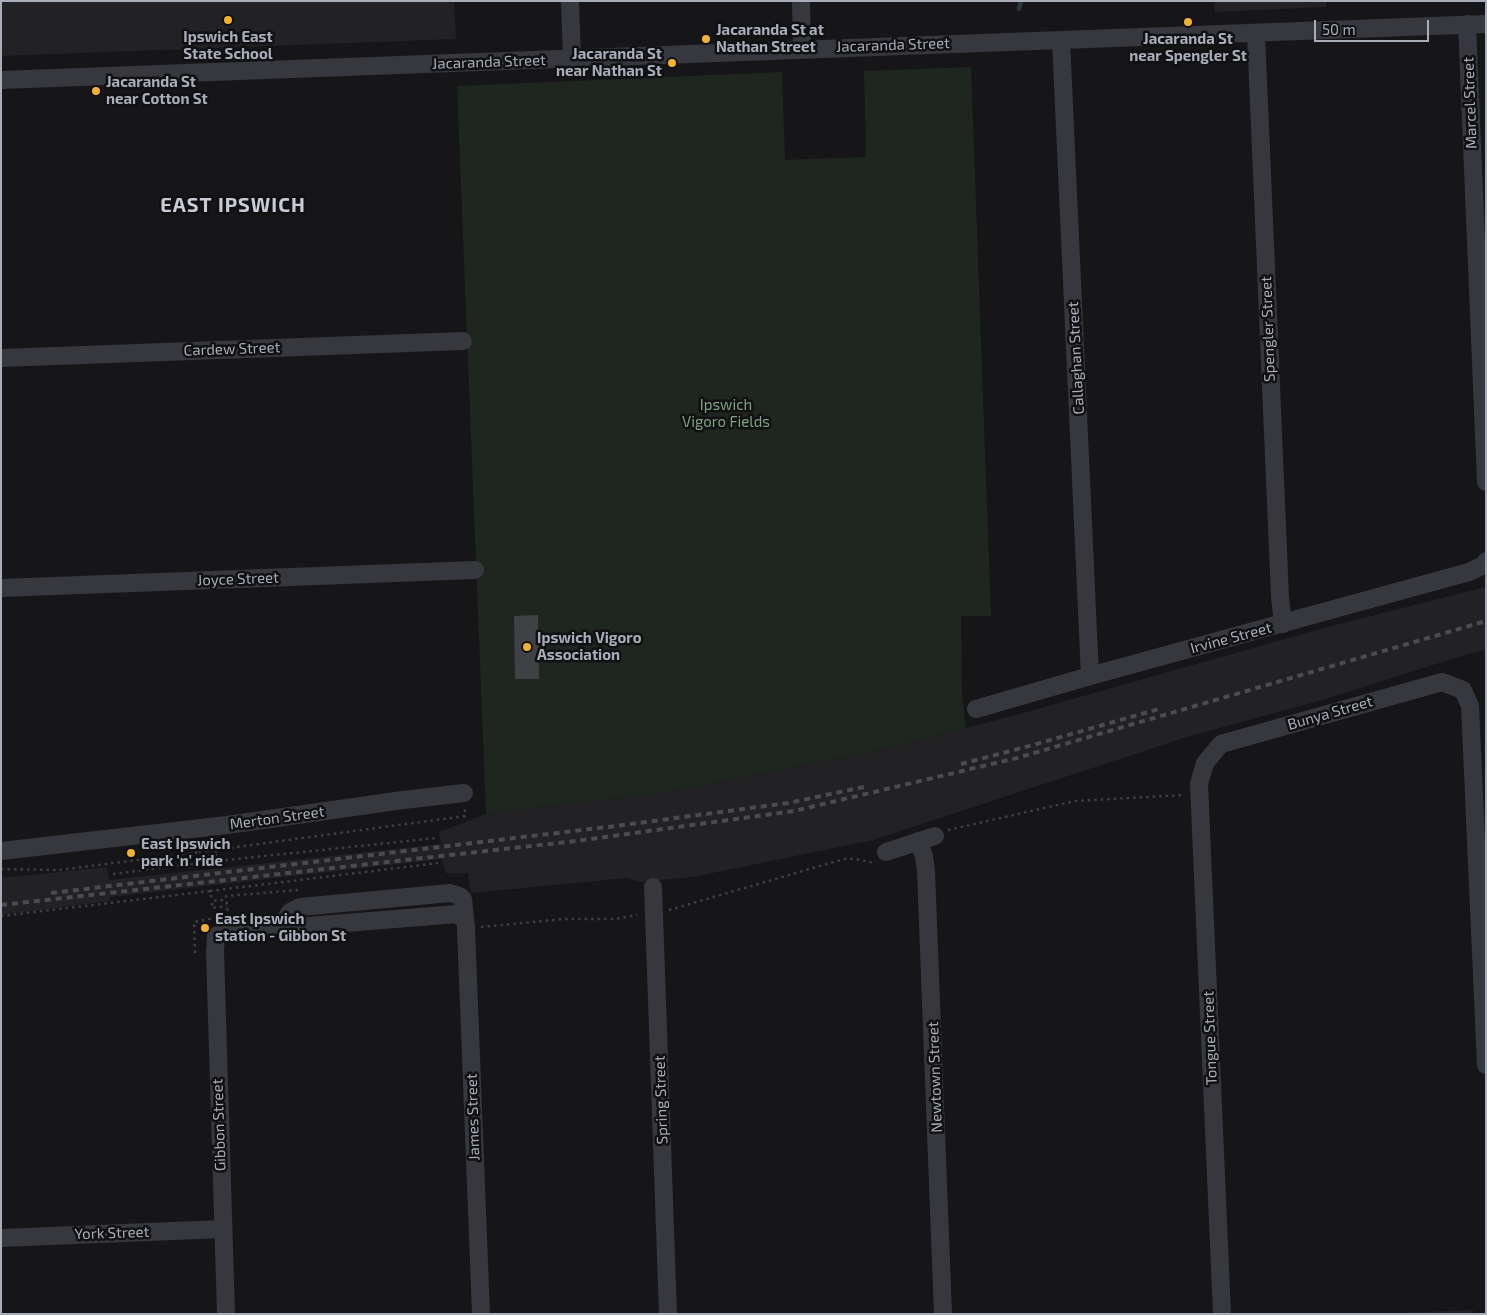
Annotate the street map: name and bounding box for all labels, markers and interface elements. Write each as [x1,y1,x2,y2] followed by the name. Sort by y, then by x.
[1317,10,1432,42] scale bar
[222,14,234,26] marker: Ipswich East State School
[1182,16,1194,28] marker: Jacaranda St near Spengler St
[1322,20,1356,38] text: 50 m
[716,21,824,56] place label: Jacaranda St at Nathan Street
[183,28,273,63] place label: Ipswich East State School
[1129,30,1247,65] place label: Jacaranda St near Spengler St
[700,33,712,45] marker: Jacaranda St at Nathan Street
[836,34,950,56] street label: Jacaranda Street
[556,45,662,80] place label: Jacaranda St near Nathan St
[432,51,546,73] street label: Jacaranda Street
[666,57,678,69] marker: Jacaranda St near Nathan St
[1459,57,1481,149] street label: Marcel Street
[106,73,208,108] place label: Jacaranda St near Cotton St
[90,85,102,97] marker: Jacaranda St near Cotton St
[159,193,307,217] district label: EAST IPSWICH
[1257,276,1279,382] street label: Spengler Street
[1064,301,1088,415] street label: Callaghan Street
[183,338,281,360] street label: Cardew Street
[682,396,770,431] park label: Ipswich Vigoro Fields
[197,569,279,589] street label: Joyce Street
[1188,619,1274,657] street label: Irvine Street
[537,629,641,664] place label: Ipswich Vigoro Association
[521,641,533,653] marker: Ipswich Vigoro Association
[1285,692,1375,734] street label: Bunya Street
[229,802,325,834] street label: Merton Street
[141,835,230,870] place label: East Ipswich park 'n' ride
[125,847,137,859] marker: East Ipswich park 'n' ride
[215,910,346,945] place label: East Ipswich station - Gibbon St
[199,922,211,934] marker: East Ipswich station - Gibbon St
[1199,991,1221,1085] street label: Tongue Street
[924,1021,946,1133] street label: Newtown Street
[650,1055,672,1145] street label: Spring Street
[462,1073,484,1161] street label: James Street
[208,1078,230,1172] street label: Gibbon Street
[74,1223,150,1243] street label: York Street

